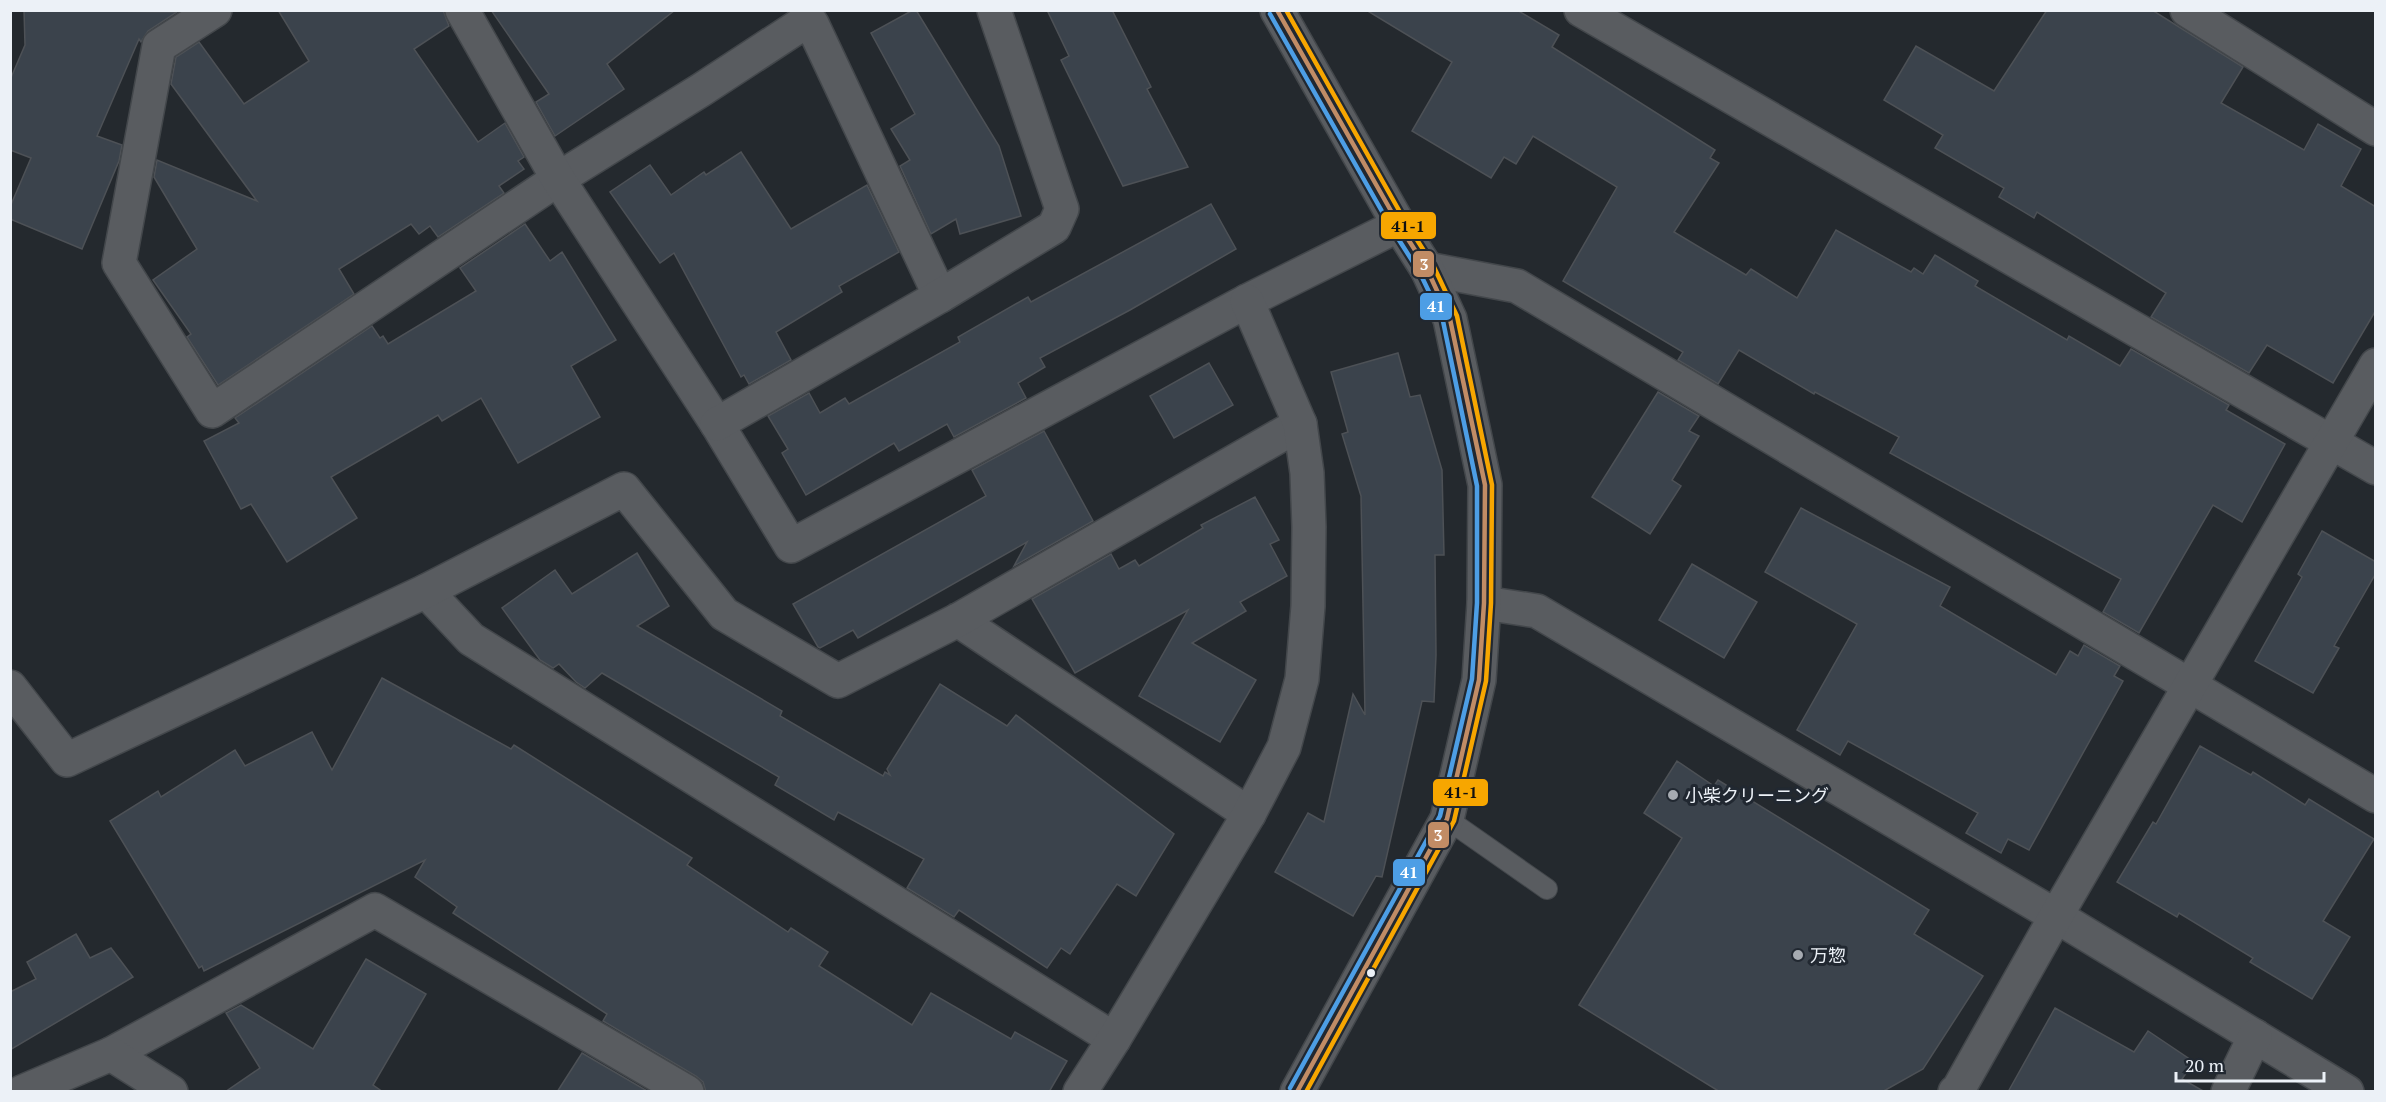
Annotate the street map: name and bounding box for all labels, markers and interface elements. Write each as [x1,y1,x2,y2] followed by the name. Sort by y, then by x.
[1380,211,1437,240] line badge: 41-1
[1391,215,1425,237] text: 41-1
[1412,250,1435,278] line badge: 3
[1419,253,1429,275] text: 3
[1419,292,1453,321] line badge: 41
[1427,295,1445,317] text: 41
[1432,778,1489,807] line badge: 41-1
[1444,781,1478,803] text: 41-1
[1685,783,1829,807] place label: 小柴クリーニング
[1666,788,1680,802] marker: 小柴クリーニング
[1427,821,1450,849] line badge: 3
[1433,824,1443,846] text: 3
[1392,858,1426,887] line badge: 41
[1400,861,1418,883] text: 41
[1810,943,1846,967] place label: 万惣
[1791,948,1805,962] marker: 万惣
[1365,967,1377,979] unlabelled marker
[2176,1045,2324,1083] scale bar
[2185,1053,2225,1077] text: 20 m

